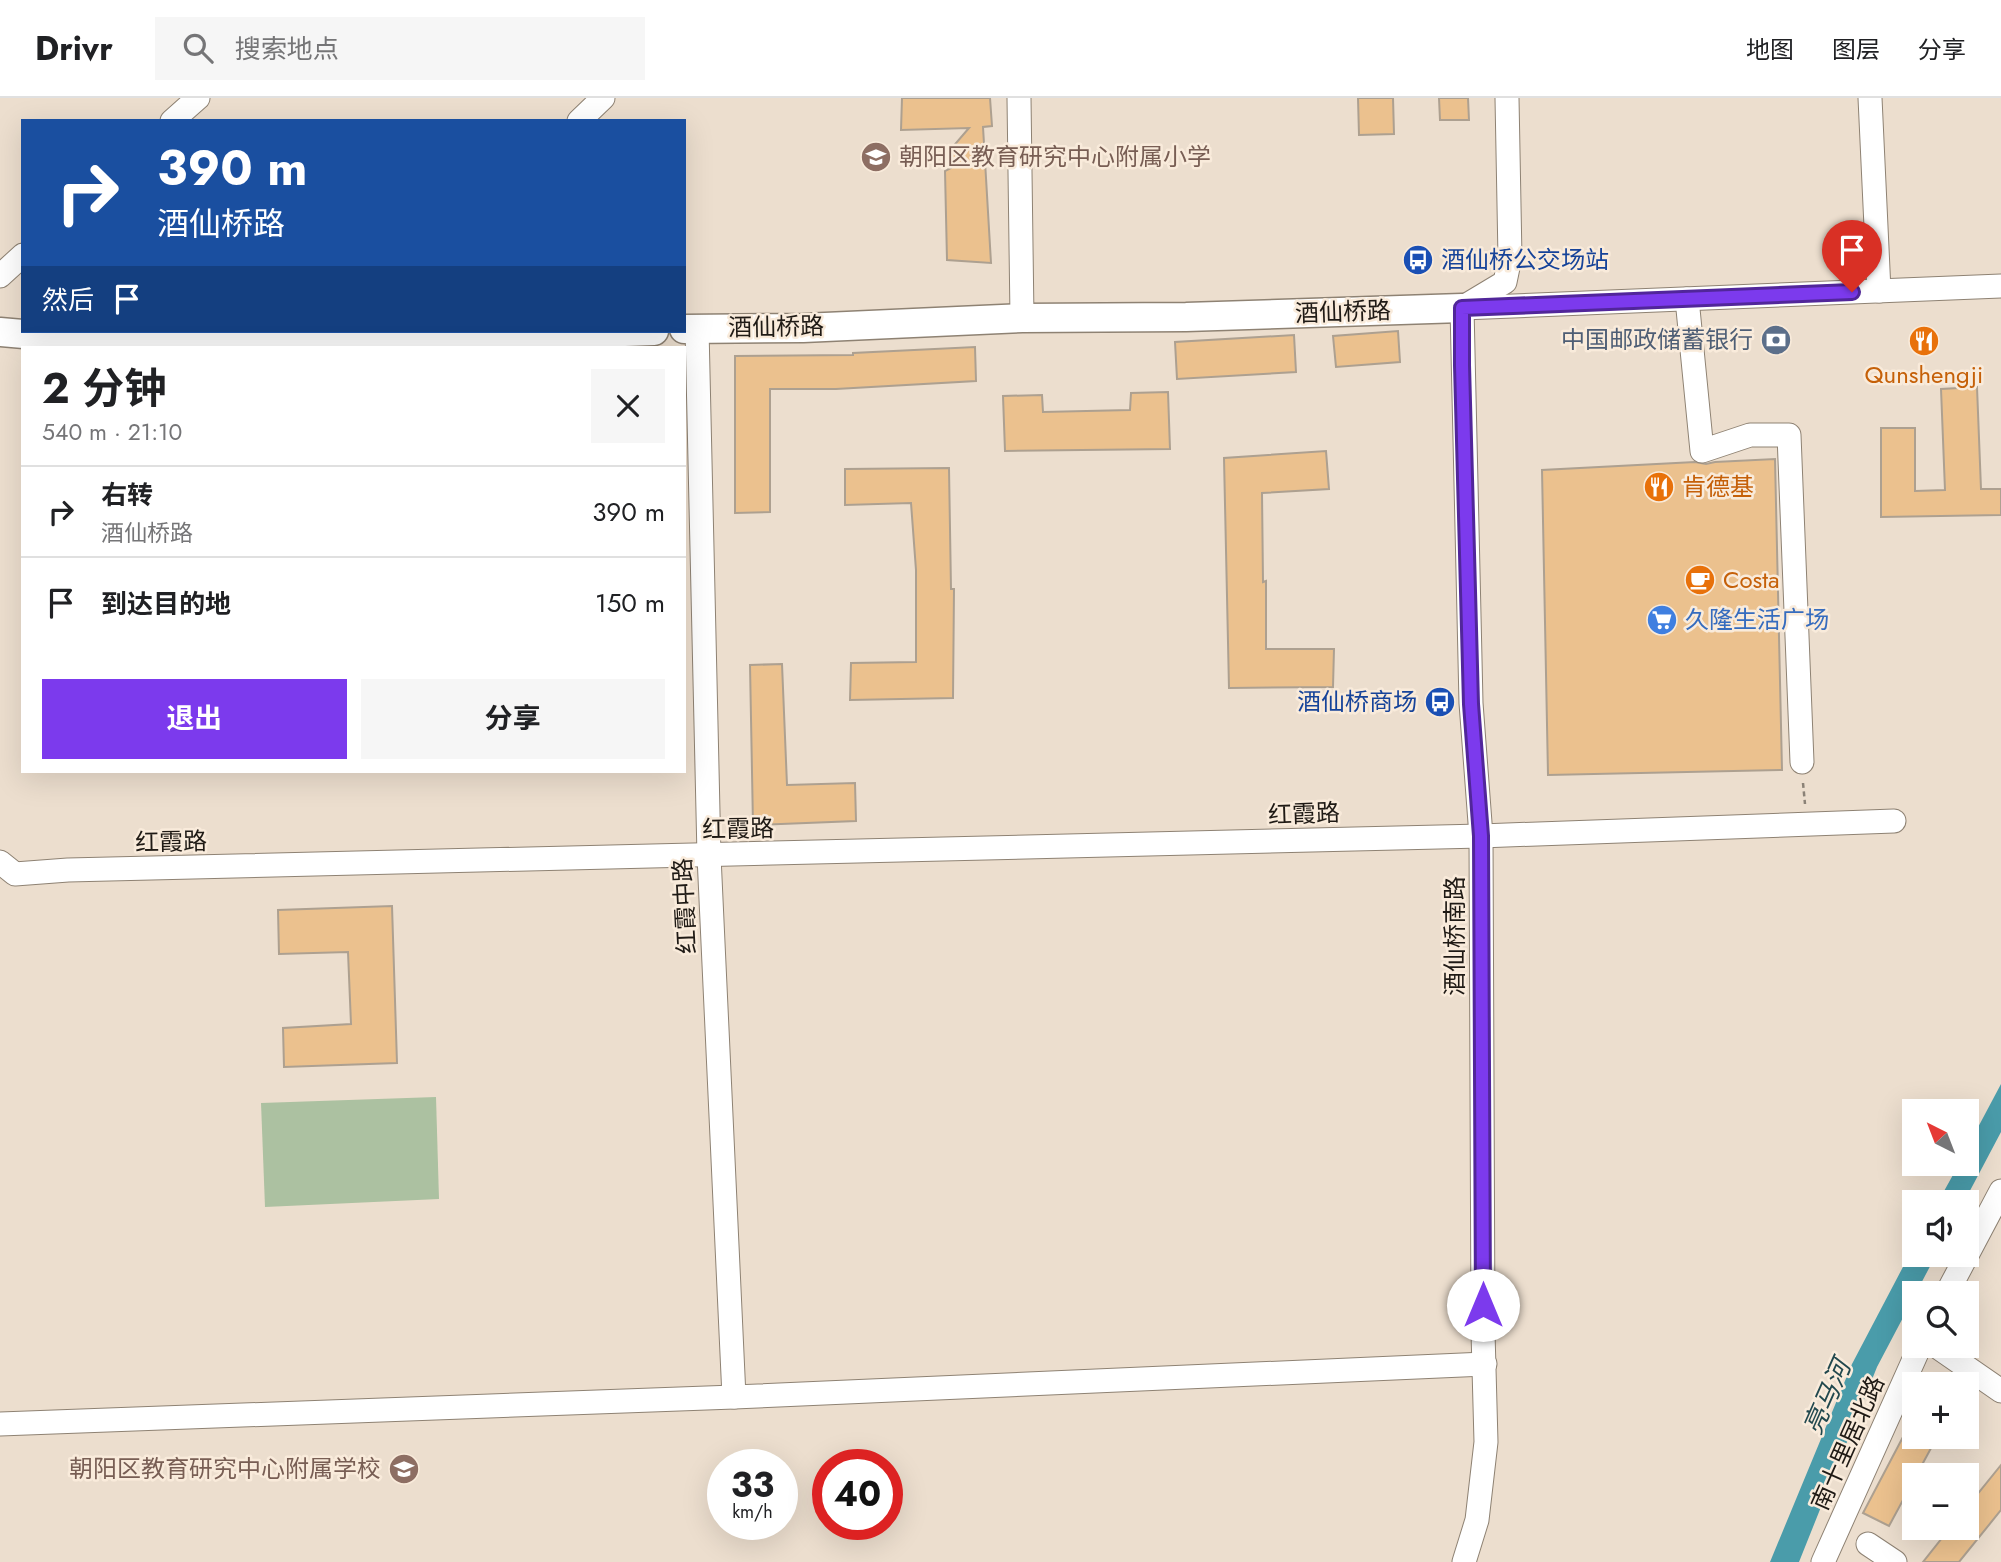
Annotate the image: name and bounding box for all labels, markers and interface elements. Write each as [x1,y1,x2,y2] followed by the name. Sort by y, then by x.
[155,17,645,80] search box
[35,25,113,72] text: Drivr
[179,29,217,67] icon: search
[235,30,339,68] text: 搜索地点
[1746,32,1794,67] text: 地图
[1832,32,1880,67] text: 图层
[1918,32,1966,67] text: 分享
[157,133,308,203] text: 390 m
[899,139,1211,174] place label: 朝阳区教育研究中心附属小学
[859,140,893,174] school or university icon: 朝阳区教育研究中心附属小学
[42,147,133,238] icon: right
[157,201,285,247] text: 酒仙桥路
[1822,220,1882,292] pin
[1833,231,1871,269] icon: arrive
[1441,242,1609,277] place label: 酒仙桥公交场站
[1401,243,1435,277] bus stop icon: 酒仙桥公交场站
[108,280,146,318] icon: arrive
[42,281,94,319] text: 然后
[1294,292,1392,331] street label: 酒仙桥路
[728,308,824,345] street label: 酒仙桥路
[1561,322,1753,357] place label: 中国邮政储蓄银行
[1759,323,1793,357] bank icon: 中国邮政储蓄银行
[1907,324,1941,358] restaurant icon: Qunshengji
[1865,357,1983,392] place label: Qunshengji
[42,358,166,419] text: 2 分钟
[591,369,665,443] button: close
[42,415,182,449] text: 540 m · 21:10
[1682,469,1754,504] place label: 肯德基
[1642,470,1676,504] restaurant icon: 肯德基
[101,476,153,514] text: 右转
[42,493,80,531] icon: right
[592,493,665,531] text: 390 m
[101,516,193,550] text: 酒仙桥路
[1723,562,1780,597] place label: Costa
[1683,563,1717,597] cafe icon: Costa
[42,584,80,622] icon: arrive
[595,584,665,622] text: 150 m
[101,585,231,623] text: 到达目的地
[1685,602,1829,637] place label: 久隆生活广场
[1645,603,1679,637] supermarket icon: 久隆生活广场
[42,679,347,759] button: 退出
[361,679,665,759] button: 分享
[1297,684,1417,719] place label: 酒仙桥商场
[1423,685,1457,719] bus stop icon: 酒仙桥商场
[1267,795,1341,832] street label: 红霞路
[702,810,774,847] street label: 红霞路
[135,823,207,860] street label: 红霞路
[665,857,704,955] street label: 红霞中路
[1437,876,1472,996] street label: 酒仙桥南路
[1902,1099,1979,1176] north arrow
[1902,1099,1979,1540] map controls
[1902,1190,1979,1267] button: sound
[1446,1268,1520,1342] position arrow
[1902,1281,1979,1358] button: search
[1794,1349,1862,1440] water label: 亮马河
[1802,1370,1893,1516] street label: 南十里居北路
[1902,1372,1979,1449] button: +
[812,1449,903,1540] speed limit sign: 40
[69,1451,381,1486] place label: 朝阳区教育研究中心附属学校
[387,1452,421,1486] school or university icon: 朝阳区教育研究中心附属学校
[731,1460,774,1510] text: 33
[1902,1463,1979,1540] button: −
[732,1499,773,1525] text: km/h

